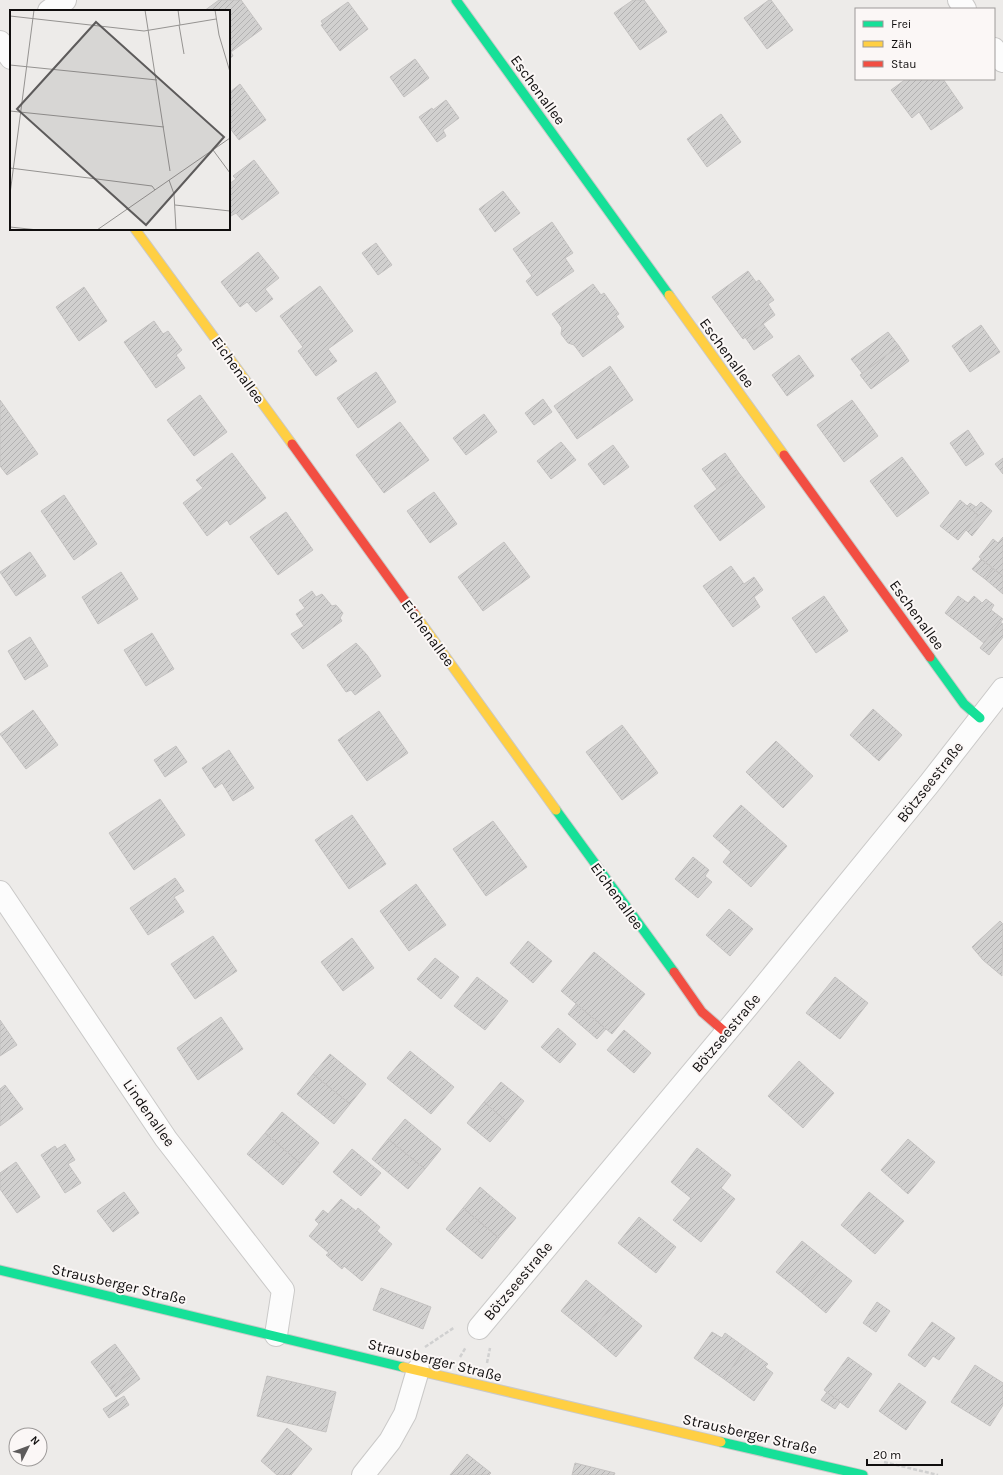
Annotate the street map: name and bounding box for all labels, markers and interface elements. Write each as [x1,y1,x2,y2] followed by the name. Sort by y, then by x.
[855,8,995,80] legend
[10,10,230,230] inset map
[891,17,911,31] text: Frei
[891,37,912,51] text: Zäh
[507,52,569,128] street label: Eschenallee
[891,57,917,71] text: Stau
[696,315,758,391] street label: Eschenallee
[208,333,268,407] street label: Eichenallee
[886,577,948,653] street label: Eschenallee
[398,596,458,670] street label: Eichenallee
[893,738,967,826] street label: Bötzseestraße
[587,859,647,933] street label: Eichenallee
[688,990,764,1076] street label: Bötzseestraße
[119,1076,179,1150] street label: Lindenallee
[480,1238,556,1324] street label: Bötzseestraße
[50,1260,188,1308] street label: Strausberger Straße
[366,1335,504,1385] street label: Strausberger Straße
[681,1410,819,1458] street label: Strausberger Straße
[8,1427,48,1467] north arrow
[28,1433,43,1448] text: N
[867,1441,942,1467] scale bar
[873,1448,901,1462] text: 20 m

